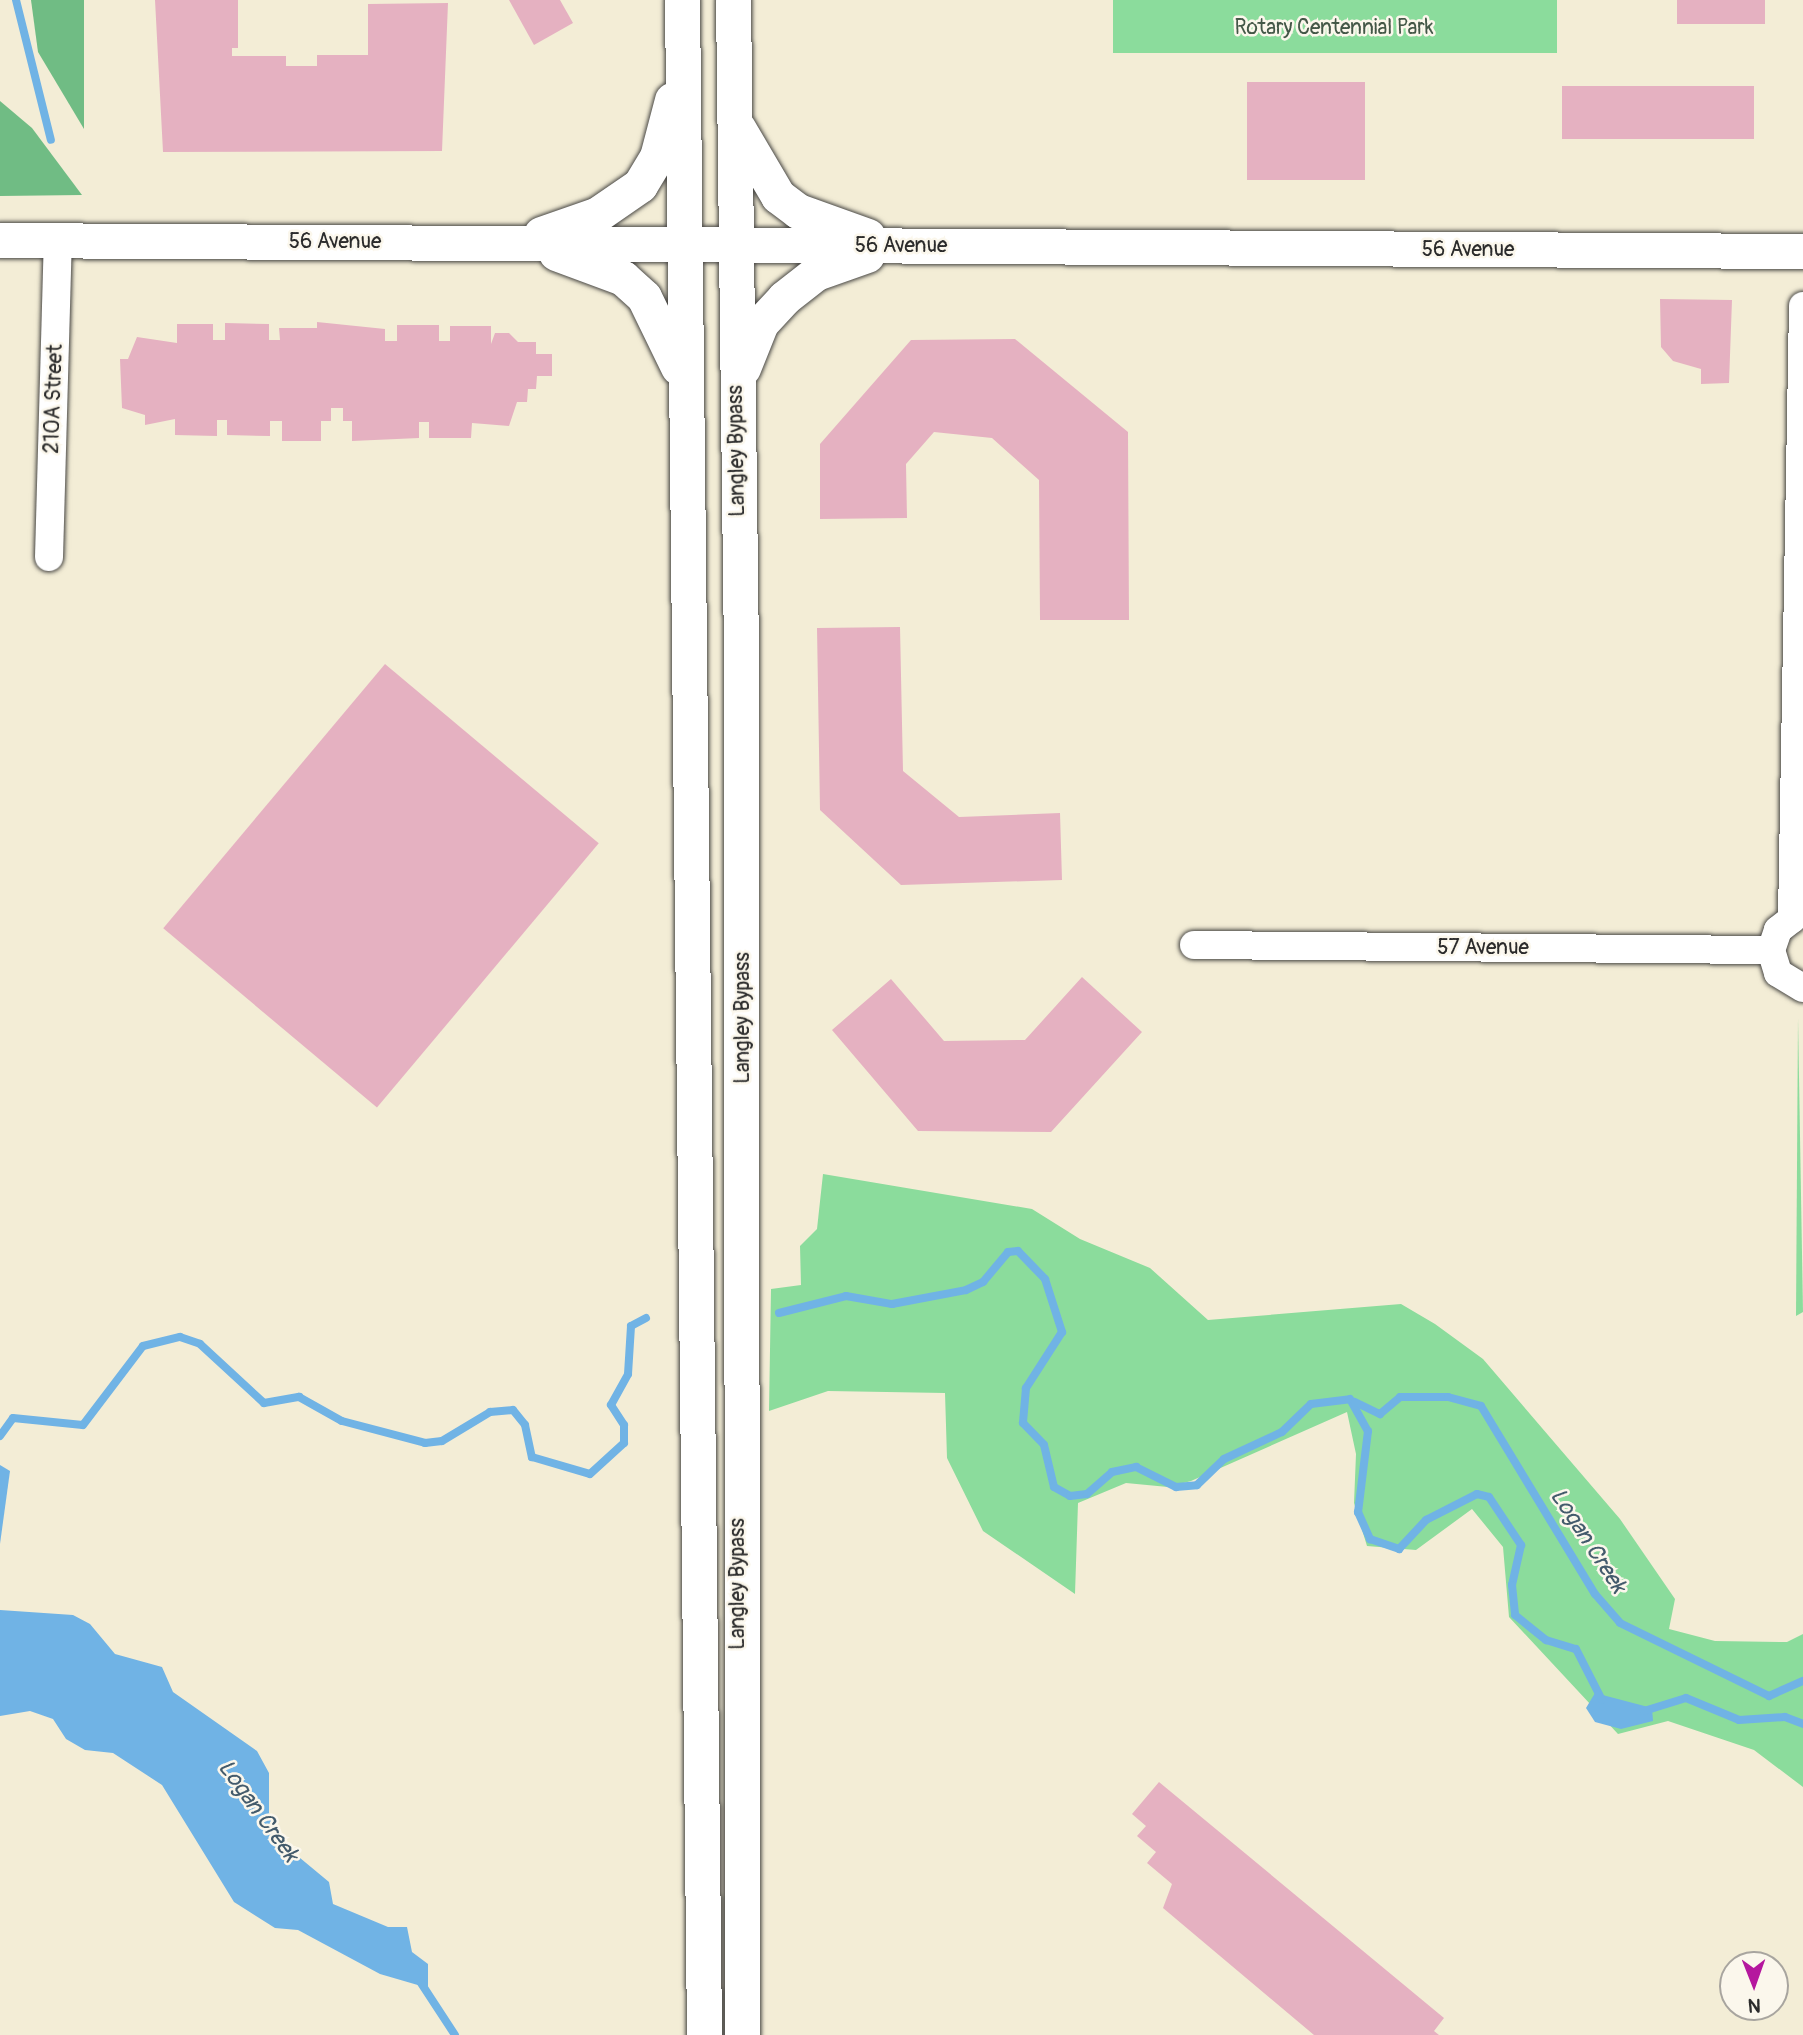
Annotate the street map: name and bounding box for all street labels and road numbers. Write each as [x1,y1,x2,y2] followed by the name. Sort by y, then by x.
[289,229,381,255] street label: 56 Avenue
[855,233,947,259] street label: 56 Avenue
[1422,237,1514,263] street label: 56 Avenue
[39,344,69,454] street label: 210A Street
[723,385,751,517] street label: Langley Bypass
[1437,935,1529,961] street label: 57 Avenue
[730,952,756,1084] street label: Langley Bypass
[725,1518,751,1650] street label: Langley Bypass

